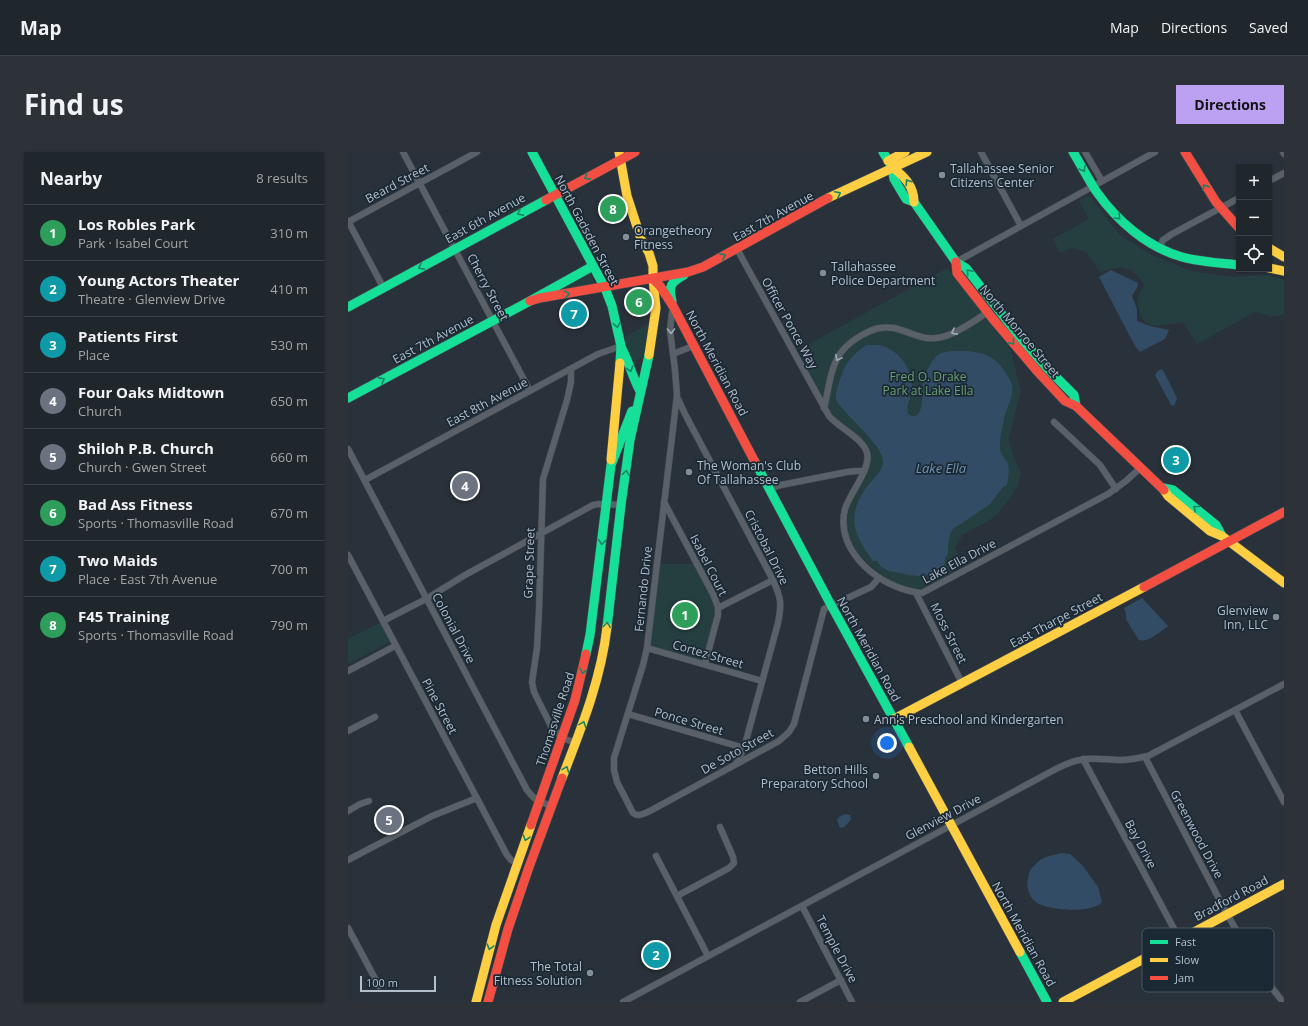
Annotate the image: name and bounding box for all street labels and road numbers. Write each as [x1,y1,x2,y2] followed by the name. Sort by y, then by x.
[362,159,432,207] street label: Beard Street
[551,172,623,288] street label: North Gadsden Street
[730,187,817,245] street label: East 7th Avenue
[442,189,529,247] street label: East 6th Avenue
[463,250,513,324] street label: Cherry Street
[758,274,823,373] street label: Officer Ponce Way
[976,281,1064,381] street label: North Monroe Street
[682,307,752,419] street label: North Meridian Road
[389,310,477,368] street label: East 7th Avenue
[443,373,531,431] street label: East 8th Avenue
[741,506,793,588] street label: Cristobal Drive
[519,527,539,599] street label: Grape Street
[686,531,732,599] street label: Isabel Court
[919,534,999,588] street label: Lake Ella Drive
[630,545,656,633] street label: Fernando Drive
[1007,588,1105,652] street label: East Tharpe Street
[428,590,480,666] street label: Colonial Drive
[833,593,905,705] street label: North Meridian Road
[926,600,972,666] street label: Moss Street
[671,636,745,672] street label: Cortez Street
[532,670,578,768] street label: Thomasville Road
[418,675,462,737] street label: Pine Street
[653,703,725,739] street label: Ponce Street
[698,724,776,778] street label: De Soto Street
[1166,787,1228,881] street label: Greenwood Drive
[902,790,984,844] street label: Glenview Drive
[1121,817,1161,872] street label: Bay Drive
[1191,871,1271,925] street label: Bradford Road
[988,878,1060,990] street label: North Meridian Road
[812,912,862,986] street label: Temple Drive

